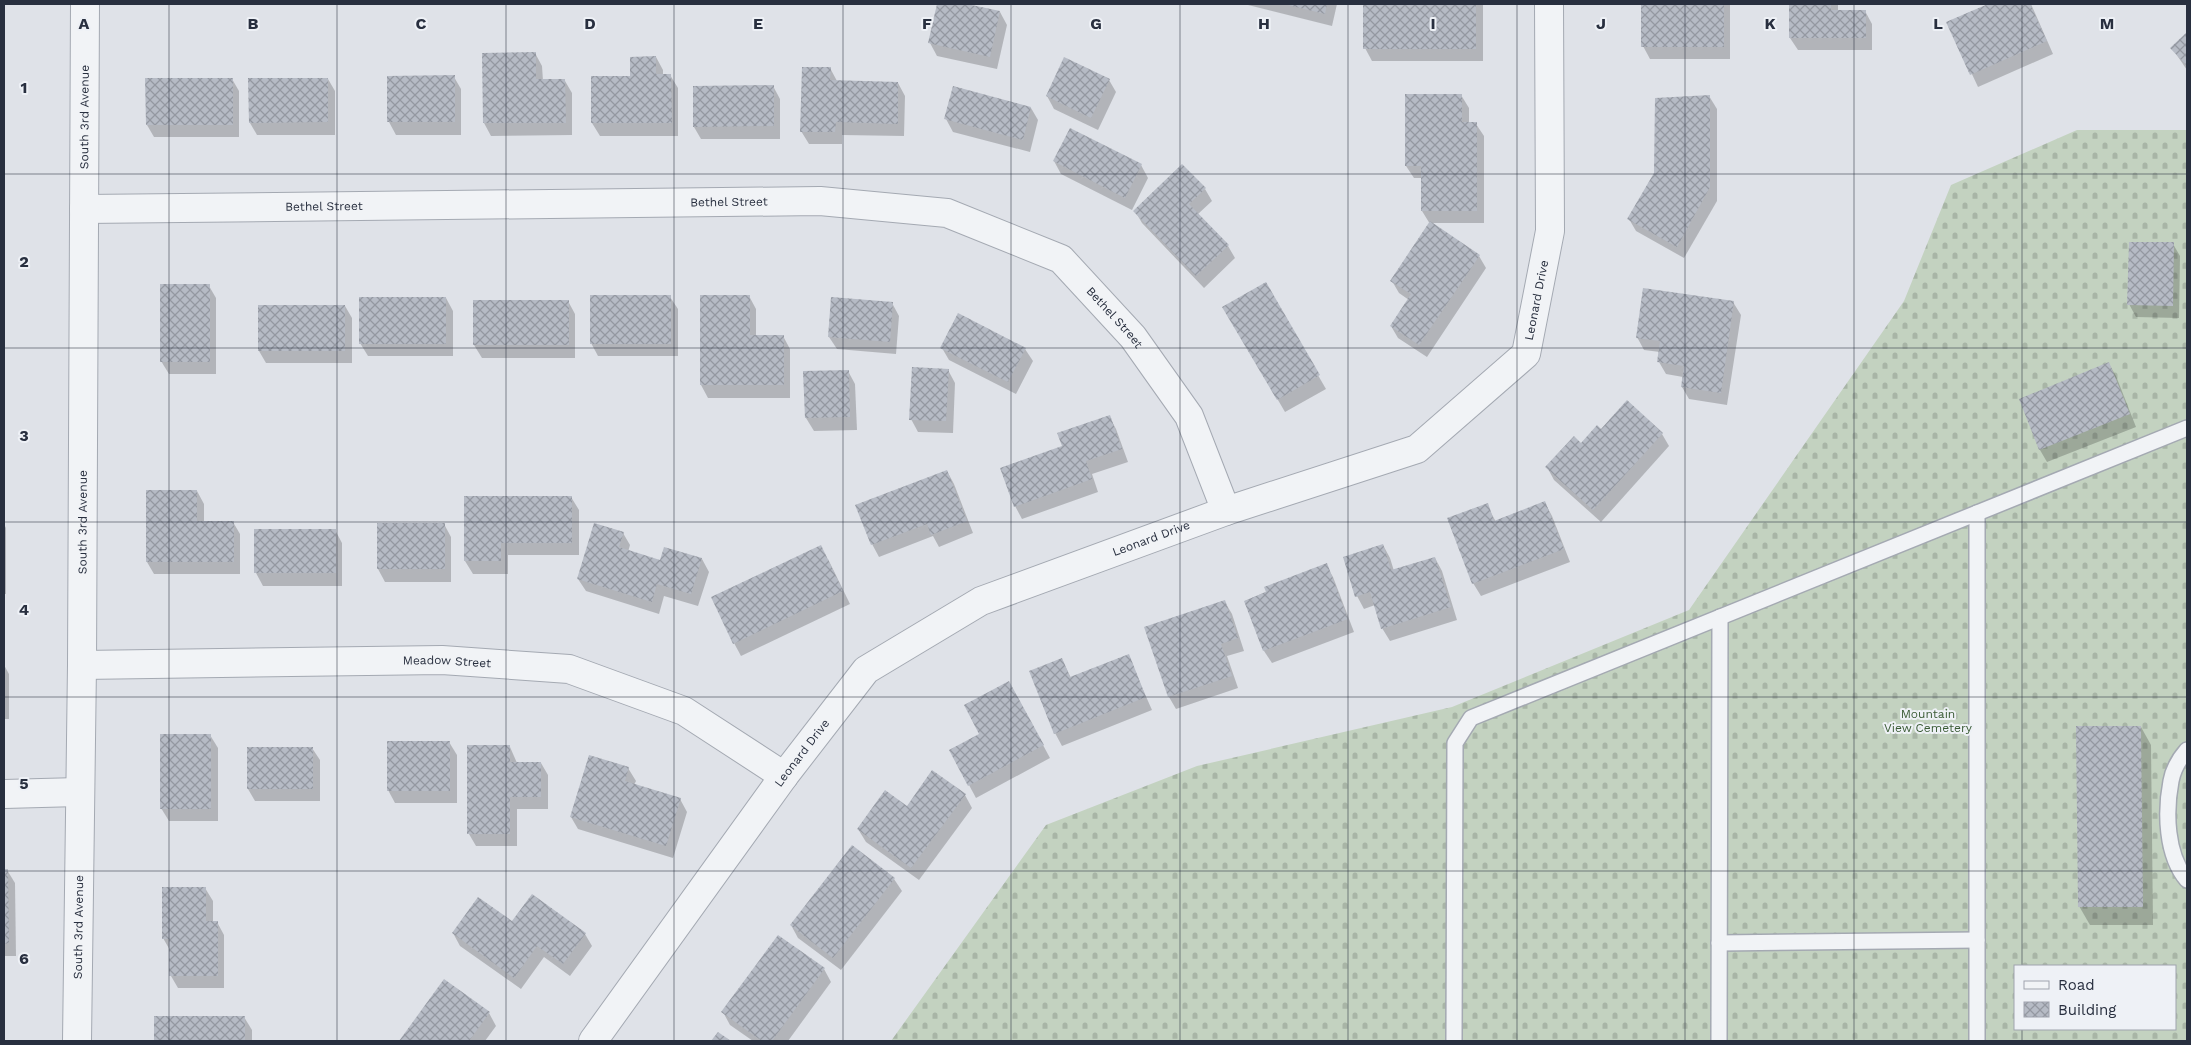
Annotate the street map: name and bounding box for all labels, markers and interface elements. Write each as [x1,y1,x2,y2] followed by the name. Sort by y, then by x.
[79,14,90,33] text: A
[248,14,259,33] text: B
[416,14,427,33] text: C
[584,14,596,33] text: D
[753,14,763,33] text: E
[922,14,932,33] text: F
[1090,14,1102,33] text: G
[1258,14,1270,33] text: H
[1430,14,1436,33] text: I
[1596,14,1606,33] text: J
[1764,14,1776,33] text: K
[1933,14,1943,33] text: L
[2100,14,2114,33] text: M
[77,65,92,169] street label: South 3rd Avenue
[21,78,27,97] text: 1
[690,195,768,209] street label: Bethel Street
[285,199,363,214] street label: Bethel Street
[19,252,29,271] text: 2
[1522,259,1551,342] street label: Leonard Drive
[1083,284,1146,351] street label: Bethel Street
[19,426,29,445] text: 3
[75,470,90,574] street label: South 3rd Avenue
[1110,518,1192,559] street label: Leonard Drive
[19,600,29,619] text: 4
[403,653,492,670] street label: Meadow Street
[1884,707,1973,735] park label: Mountain View Cemetery
[772,716,832,789] street label: Leonard Drive
[19,774,29,793] text: 5
[71,875,86,979] street label: South 3rd Avenue
[19,949,29,968] text: 6
[2014,965,2176,1030] legend
[2058,976,2095,994] text: Road
[2058,1001,2116,1019] text: Building

